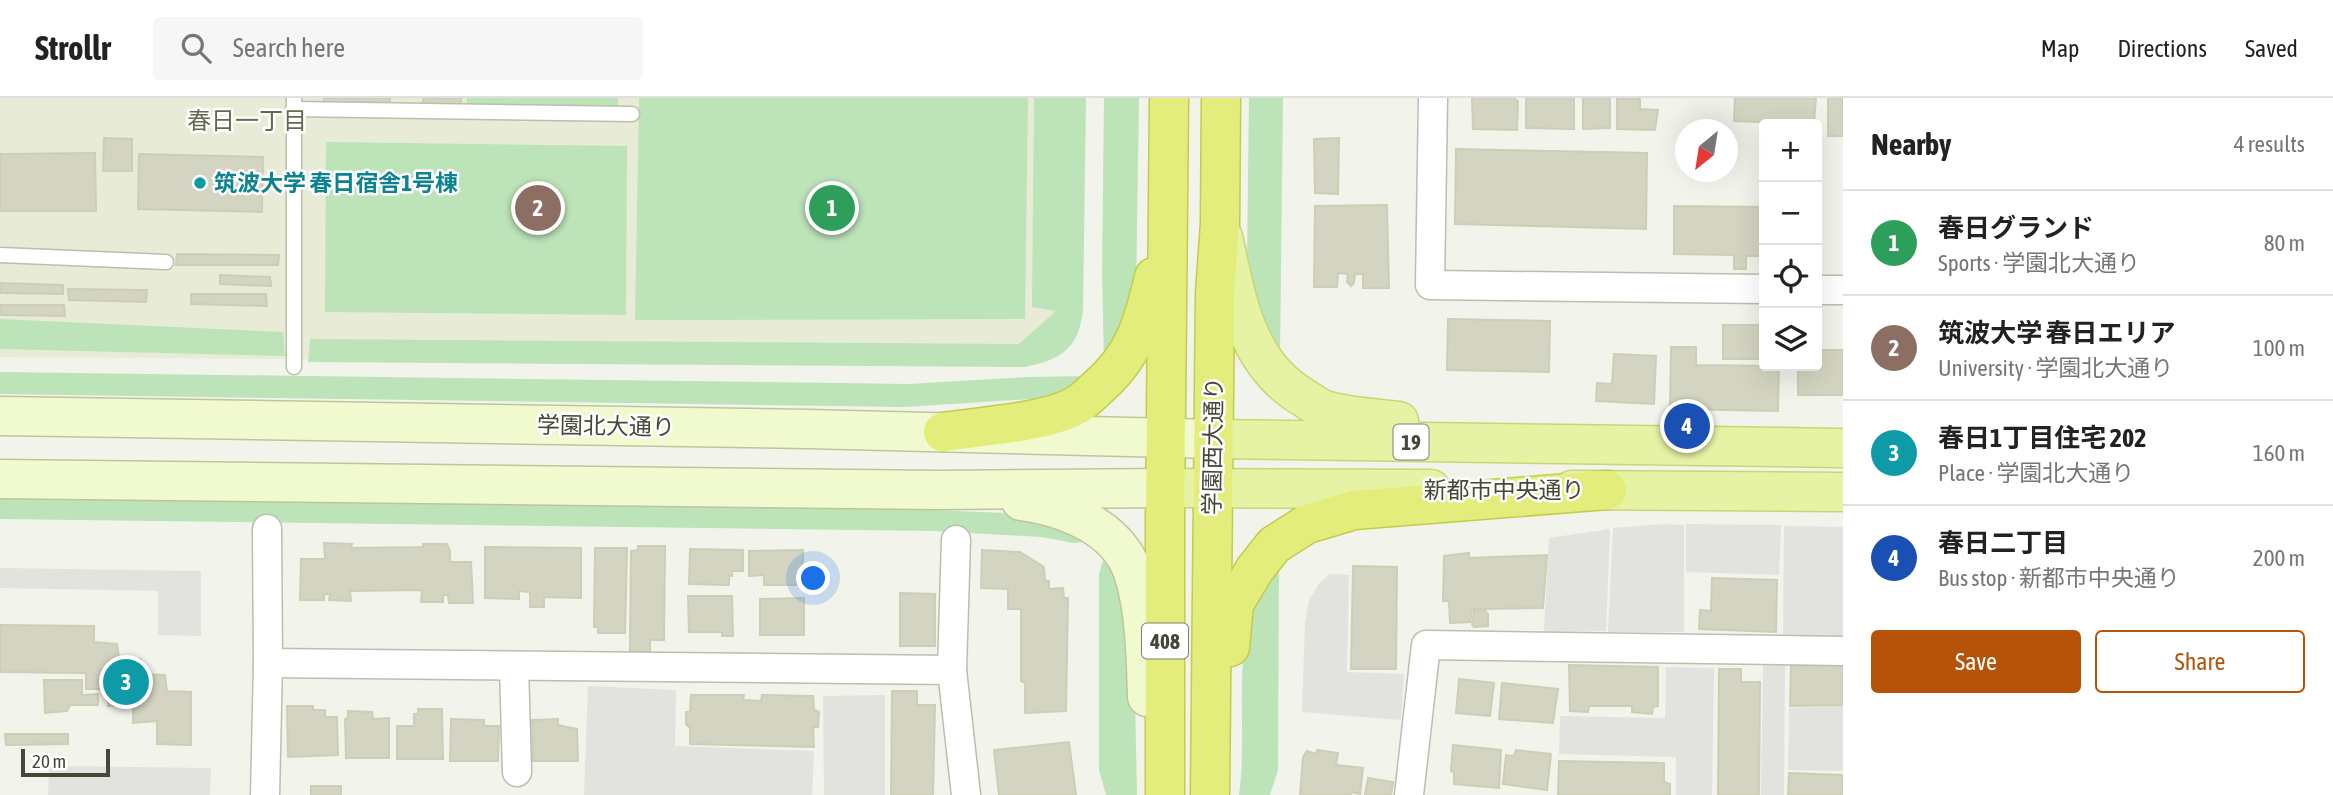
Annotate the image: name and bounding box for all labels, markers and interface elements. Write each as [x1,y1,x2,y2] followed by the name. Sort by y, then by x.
[153,17,643,80] search box
[35,29,111,67] text: Strollr
[177,29,215,67] icon: search
[233,33,345,63] text: Search here
[2041,35,2079,62] text: Map
[2117,35,2207,62] text: Directions
[2245,35,2298,62] text: Saved
[187,107,307,134] district label: 春日一丁目
[1675,119,1738,182] north arrow
[1759,119,1822,371] map controls
[1759,119,1822,182] button: +
[1871,127,1951,161] text: Nearby
[2234,131,2305,157] text: 4 results
[214,170,458,196] place label: 筑波大学 春日宿舎1号棟
[192,175,208,191] marker: 筑波大学 春日宿舎1号棟
[515,182,561,234] pin: 2
[809,182,855,234] pin: 1
[1759,182,1822,245] button: −
[1938,213,2094,243] text: 春日グランド
[1889,230,1899,256] text: 1
[2264,230,2305,256] text: 80 m
[1759,245,1822,308] button: locate
[1938,250,2140,276] text: Sports · 学園北大通り
[1759,308,1822,371] button: layers
[1938,318,2176,348] text: 筑波大学 春日エリア
[1889,335,1899,361] text: 2
[2253,335,2305,361] text: 100 m
[1938,355,2173,381] text: University · 学園北大通り
[1199,377,1227,515] street label: 学園西大通り
[1664,400,1710,452] pin: 4
[537,412,675,440] street label: 学園北大通り
[1938,423,2146,453] text: 春日1丁目住宅 202
[1394,424,1428,460] road number: 19
[1889,440,1899,466] text: 3
[2253,440,2305,466] text: 160 m
[1938,460,2134,486] text: Place · 学園北大通り
[1424,477,1585,503] street label: 新都市中央通り
[1938,528,2068,558] text: 春日二丁目
[1889,545,1899,571] text: 4
[2253,545,2305,571] text: 200 m
[796,561,830,595] your location
[1938,565,2180,591] text: Bus stop · 新都市中央通り
[1142,624,1188,658] road number: 408
[1871,630,2081,693] button: Save
[2095,630,2305,693] button: Share
[103,656,149,708] pin: 3
[21,746,110,778] scale bar
[32,750,66,772] text: 20 m

